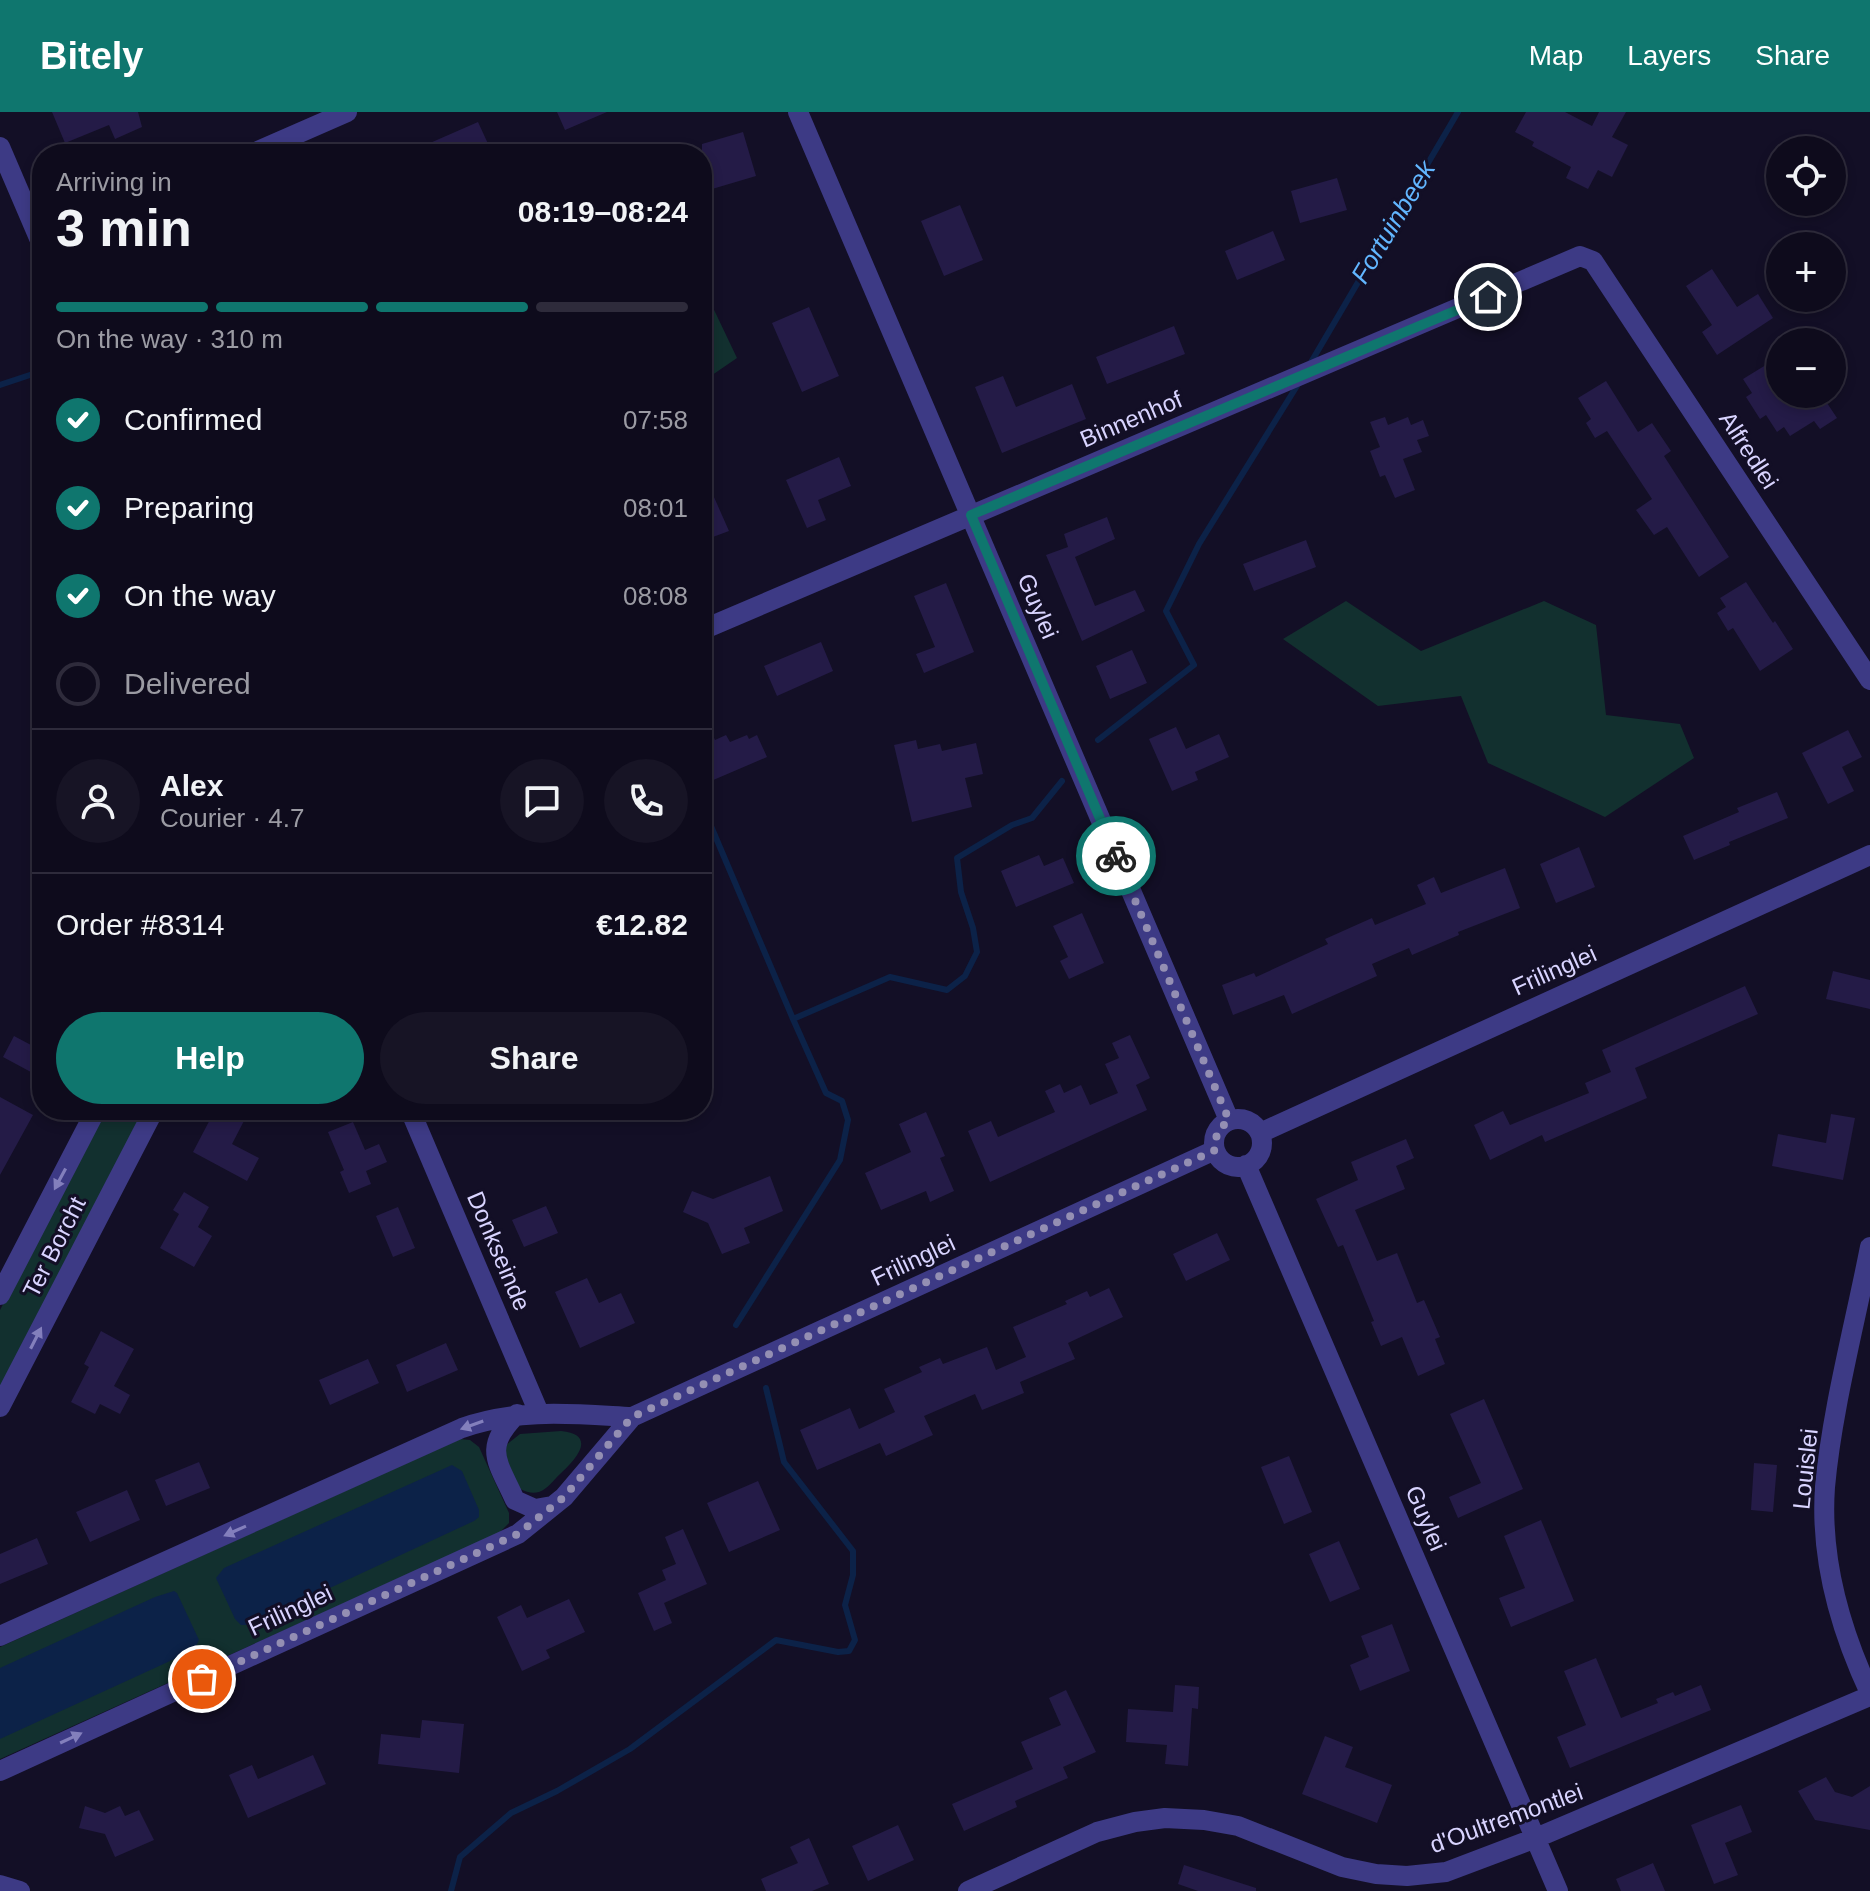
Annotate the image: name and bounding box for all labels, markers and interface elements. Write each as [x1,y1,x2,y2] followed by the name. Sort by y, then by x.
[40,35,143,77] text: Bitely
[1529,40,1583,71] text: Map
[1627,40,1711,71] text: Layers
[1755,40,1830,71] text: Share
[1766,136,1846,408] map controls
[1766,136,1846,216] button: locate
[1345,154,1442,289] water label: Fortuinbeek
[56,167,172,197] text: Arriving in
[518,195,688,228] text: 08:19–08:24
[56,199,192,257] text: 3 min
[1766,232,1846,312] button: +
[1454,263,1522,331] pin
[1466,275,1510,319] icon: home
[56,324,283,354] text: On the way · 310 m
[1766,328,1846,408] button: −
[1076,385,1186,453] street label: Binnenhof
[56,398,100,442] icon: check
[124,403,262,436] text: Confirmed
[623,405,688,435] text: 07:58
[1714,406,1784,494] street label: Alfredlei
[56,486,100,530] icon: check
[124,491,254,524] text: Preparing
[623,493,688,523] text: 08:01
[1012,569,1064,643] street label: Guylei
[56,574,100,618] icon: check
[124,579,276,612] text: On the way
[623,581,688,611] text: 08:08
[124,667,251,700] text: Delivered
[56,759,140,843] button: person
[500,759,584,843] button: chat
[604,759,688,843] button: phone
[160,769,223,802] text: Alex
[160,803,305,833] text: Courier · 4.7
[1076,816,1156,896] courier
[1094,834,1138,878] icon: bike
[56,908,224,941] text: Order #8314
[596,908,688,941] text: €12.82
[1508,939,1600,1001] street label: Frilinglei
[56,1012,364,1104] button: Help
[380,1012,688,1104] button: Share
[54,1168,67,1191] one-way arrow
[462,1187,536,1315] street label: Donkseinde
[17,1192,91,1302] street label: Ter Borcht
[867,1229,959,1291] street label: Frilinglei
[29,1327,42,1350] one-way arrow
[460,1419,484,1431] one-way arrow
[1787,1427,1823,1511] street label: Louislei
[1400,1481,1452,1555] street label: Guylei
[223,1524,246,1537] one-way arrow
[244,1579,336,1641] street label: Frilinglei
[168,1645,236,1713] pin
[180,1657,224,1701] icon: bag
[59,1732,83,1745] one-way arrow
[1426,1778,1586,1858] street label: d'Oultremontlei

